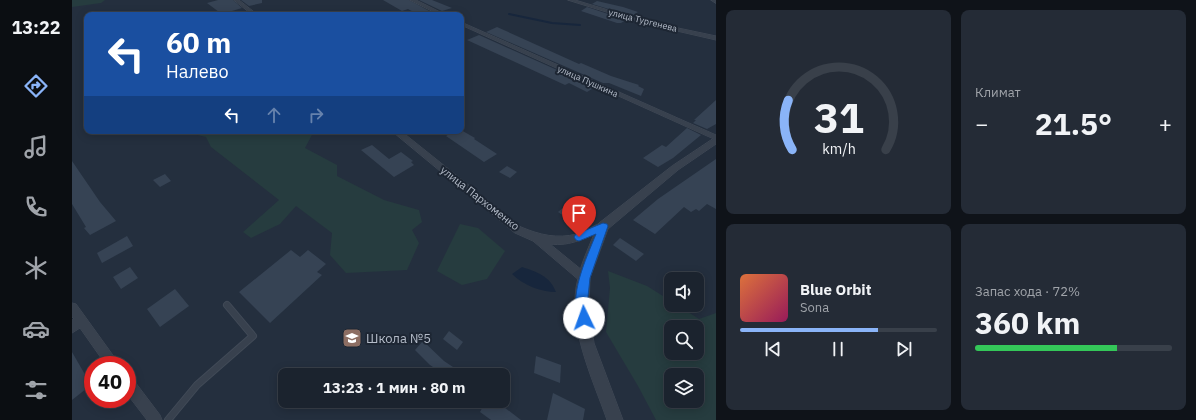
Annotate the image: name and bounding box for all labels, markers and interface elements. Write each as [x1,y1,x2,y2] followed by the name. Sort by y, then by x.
[608,6,679,34] street label: улица Тургенева
[11,16,61,39] text: 13:22
[166,24,231,61] text: 60 m
[100,28,152,80] icon: left
[166,60,229,83] text: Налево
[556,63,620,99] street label: улица Пушкина
[22,72,50,100] icon: directions
[975,84,1021,101] text: Климат
[814,90,863,144] text: 31
[221,104,243,126] icon: left
[263,104,285,126] icon: ahead
[305,104,327,126] icon: right
[1035,104,1112,143] text: 21.5°
[975,109,988,138] text: −
[1159,109,1172,138] text: +
[22,133,50,161] icon: music
[822,139,855,158] text: km/h
[438,163,522,233] street label: улица Пархоменко
[22,193,50,221] icon: phone
[562,196,596,237] pin
[568,202,590,224] icon: arrive
[22,254,50,282] icon: climate
[664,272,704,408] map controls
[664,272,704,312] button: sound
[800,280,871,299] text: Blue Orbit
[975,283,1080,300] text: Запас хода · 72%
[563,297,605,339] position arrow
[800,299,829,316] text: Sona
[975,303,1080,342] text: 360 km
[22,315,50,343] icon: car
[664,320,704,360] button: search
[341,327,363,349] school or university icon: Школа №5
[366,330,431,347] place label: Школа №5
[762,338,784,360] icon: previous
[827,338,849,360] icon: pause
[893,338,915,360] icon: next
[84,356,136,408] speed limit sign: 40
[664,368,704,408] button: layers
[22,376,50,404] icon: filters
[323,378,465,397] text: 13:23 · 1 мин · 80 m

